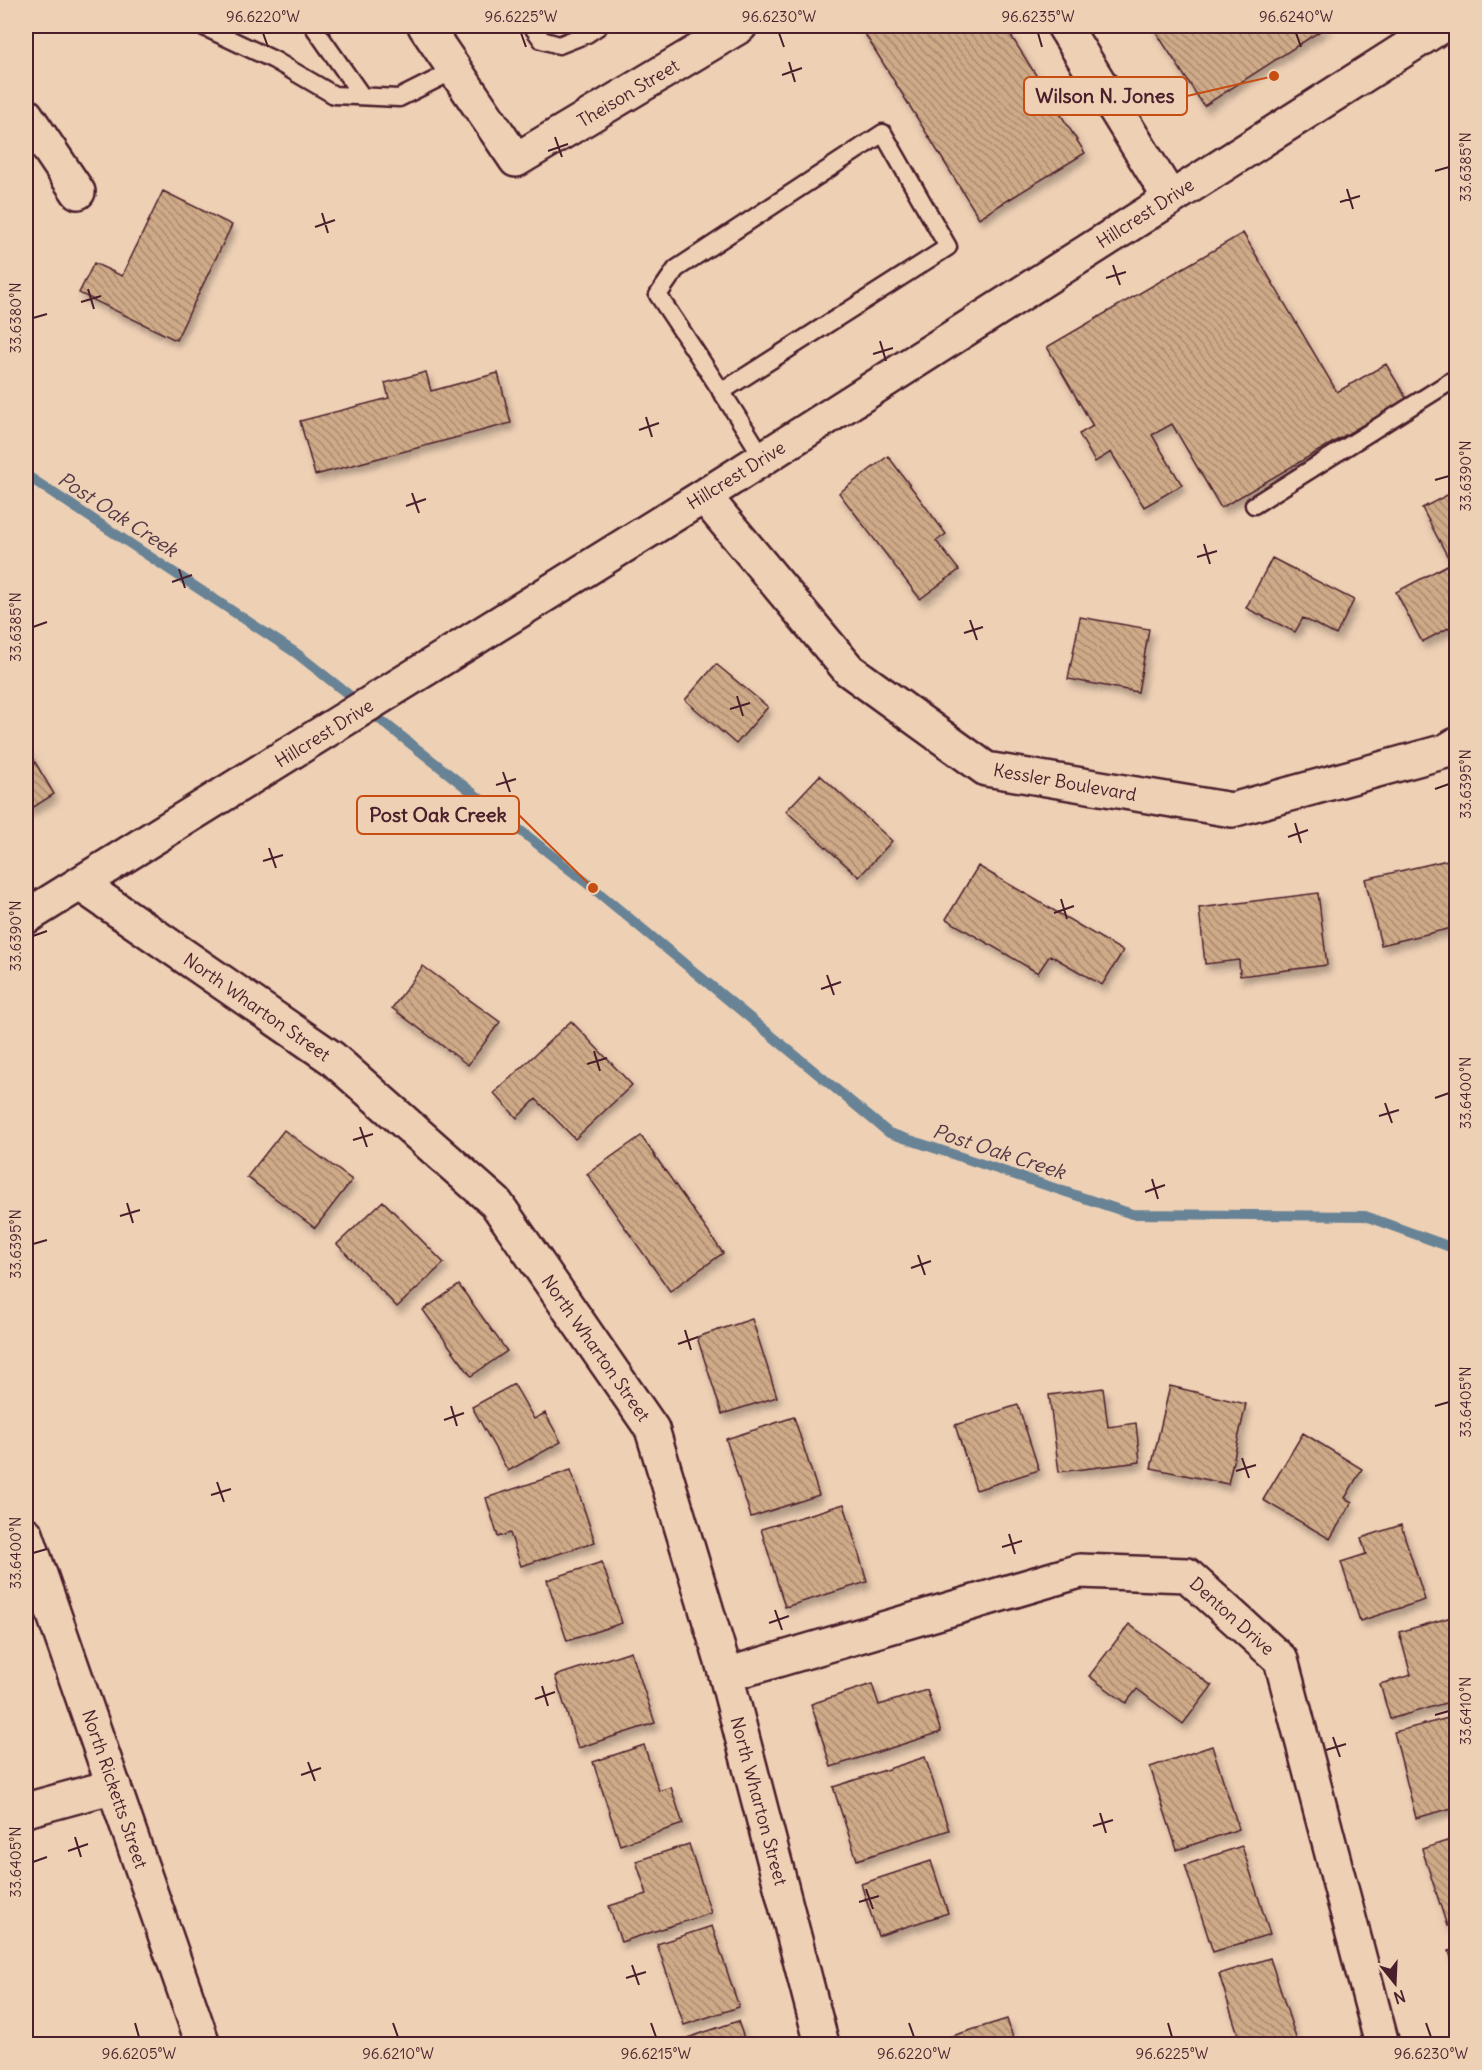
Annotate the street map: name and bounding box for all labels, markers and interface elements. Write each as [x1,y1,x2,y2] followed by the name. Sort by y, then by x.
[226,7,300,26] text: 96.6220°W
[485,7,558,26] text: 96.6225°W
[742,7,817,26] text: 96.6230°W
[1001,7,1075,26] text: 96.6235°W
[1259,7,1333,26] text: 96.6240°W
[573,54,683,132] street label: Theison Street
[1024,77,1187,115] callout: Wilson N. Jones
[1035,83,1175,108] text: Wilson N. Jones
[1456,132,1475,202] text: 33.6385°N
[1092,173,1198,253] street label: Hillcrest Drive
[6,282,25,354] text: 33.6380°N
[682,436,790,514] street label: Hillcrest Drive
[1456,440,1475,512] text: 33.6390°N
[53,466,184,563] water label: Post Oak Creek
[6,592,25,662] text: 33.6385°N
[270,694,378,772] street label: Hillcrest Drive
[1456,749,1475,819] text: 33.6395°N
[992,758,1139,806] street label: Kessler Boulevard
[357,796,519,834] callout: Post Oak Creek
[369,802,507,827] text: Post Oak Creek
[6,900,25,972] text: 33.6390°N
[179,948,335,1066] street label: North Wharton Street
[1456,1057,1475,1129] text: 33.6400°N
[930,1118,1070,1185] water label: Post Oak Creek
[6,1209,25,1279] text: 33.6395°N
[537,1270,655,1426] street label: North Wharton Street
[1456,1366,1475,1438] text: 33.6405°N
[6,1517,25,1589] text: 33.6400°N
[1185,1572,1279,1660] street label: Denton Drive
[1456,1677,1475,1745] text: 33.6410°N
[77,1707,153,1871] street label: North Ricketts Street
[725,1714,793,1888] street label: North Wharton Street
[6,1826,25,1898] text: 33.6405°N
[1365,1953,1425,2013] north arrow
[1391,1986,1408,2008] text: N
[102,2044,177,2063] text: 96.6205°W
[362,2044,434,2063] text: 96.6210°W
[621,2044,692,2063] text: 96.6215°W
[877,2044,951,2063] text: 96.6220°W
[1136,2044,1209,2063] text: 96.6225°W
[1394,2044,1469,2063] text: 96.6230°W

